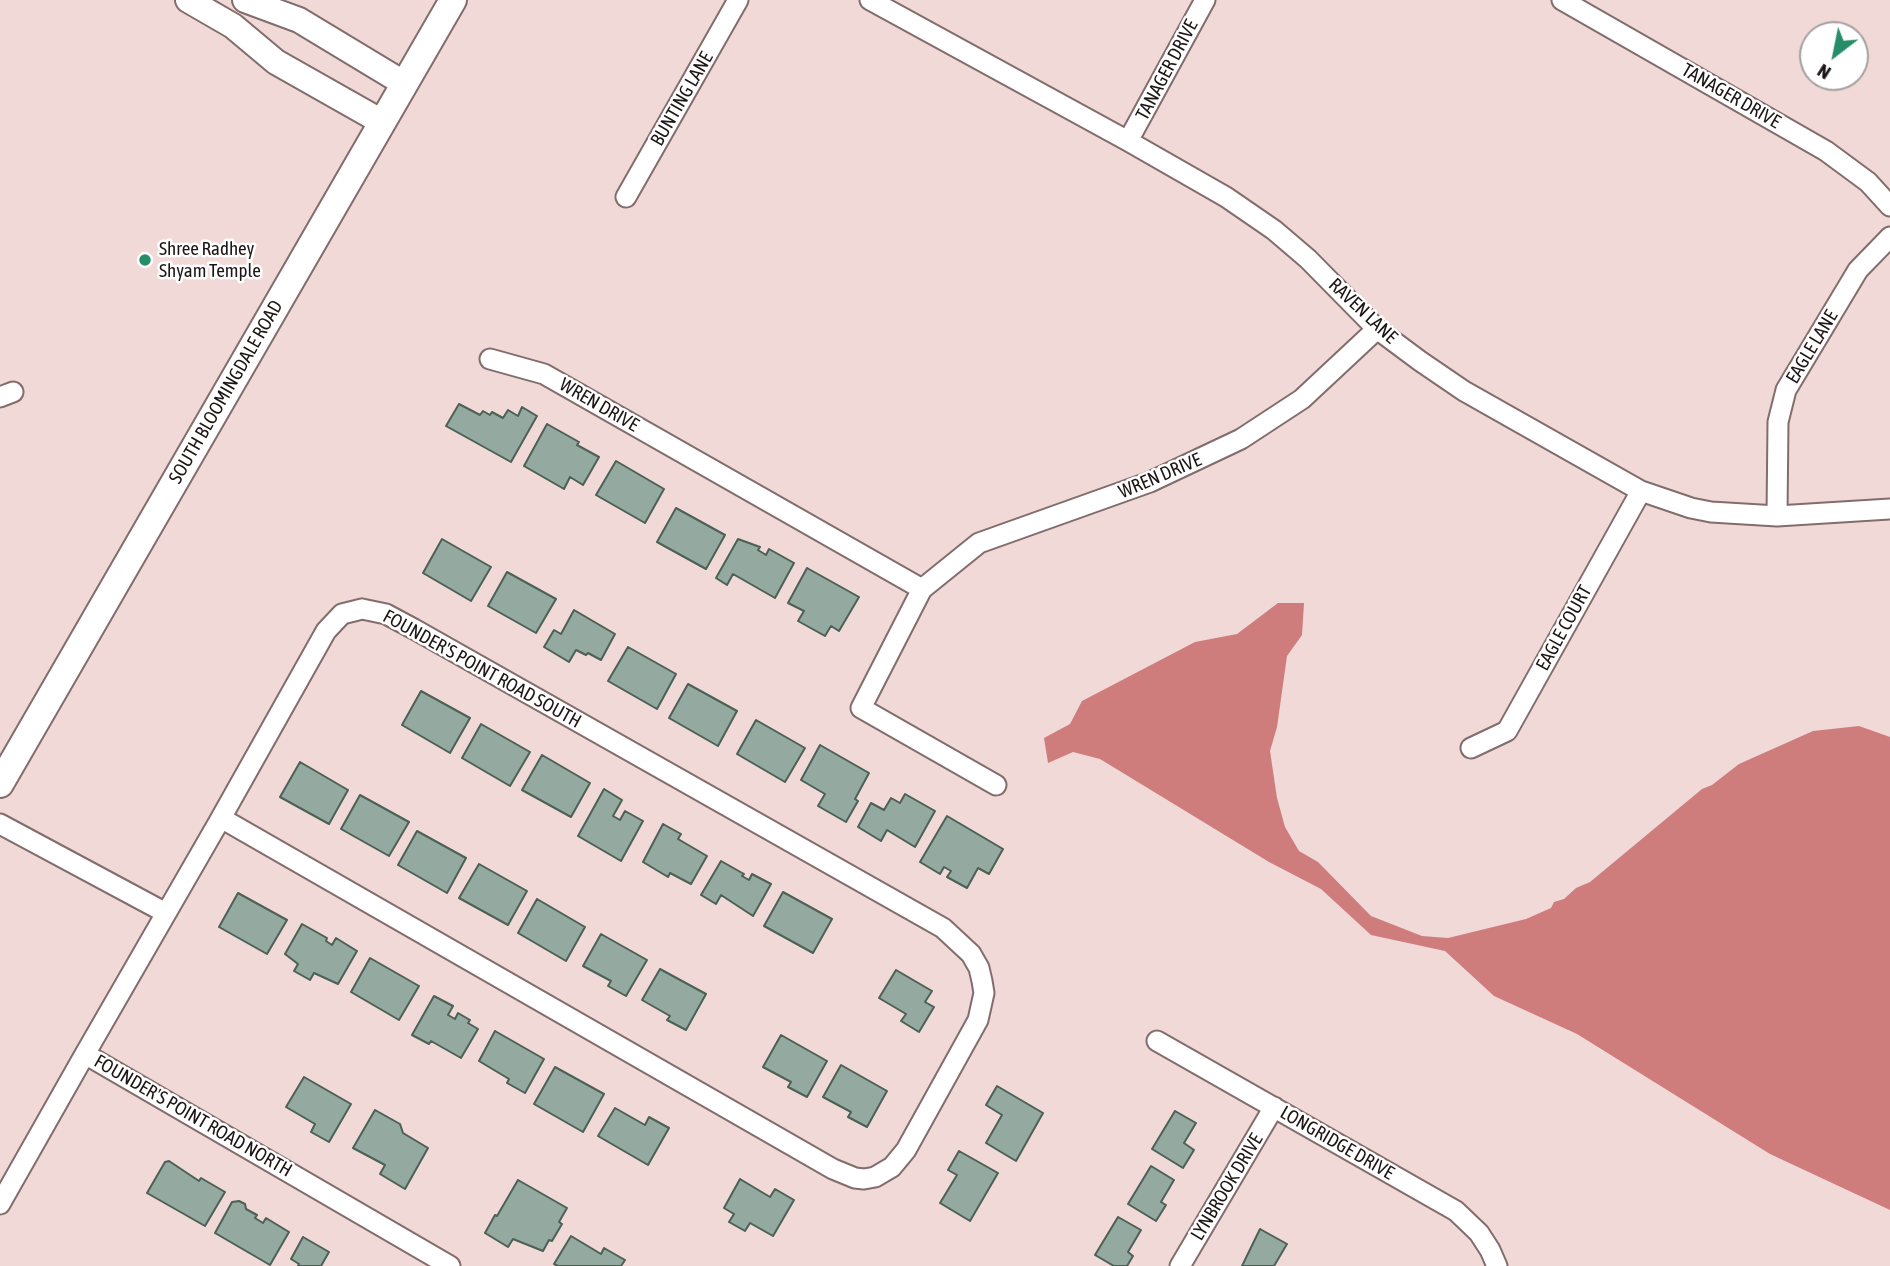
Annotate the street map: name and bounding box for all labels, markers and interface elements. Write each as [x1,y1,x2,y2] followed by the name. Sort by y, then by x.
[1131,16,1203,124] street label: TANAGER DRIVE
[1799,21,1869,91] north arrow
[646,48,718,150] street label: BUNTING LANE
[1678,59,1784,133] street label: TANAGER DRIVE
[1813,60,1835,84] text: N
[159,238,261,282] place label: Shree Radhey Shyam Temple
[137,252,153,268] marker: Shree Radhey Shyam Temple
[1324,273,1402,349] street label: RAVEN LANE
[164,296,288,488] street label: SOUTH BLOOMINGDALE ROAD
[1781,306,1843,388] street label: EAGLE LANE
[555,373,643,437] street label: WREN DRIVE
[1115,448,1205,504] street label: WREN DRIVE
[1531,581,1597,675] street label: EAGLE COURT
[379,605,585,733] street label: FOUNDER'S POINT ROAD SOUTH
[90,1050,296,1182] street label: FOUNDER'S POINT ROAD NORTH
[1276,1101,1398,1185] street label: LONGRIDGE DRIVE
[1186,1129,1268,1245] street label: LYNBROOK DRIVE

